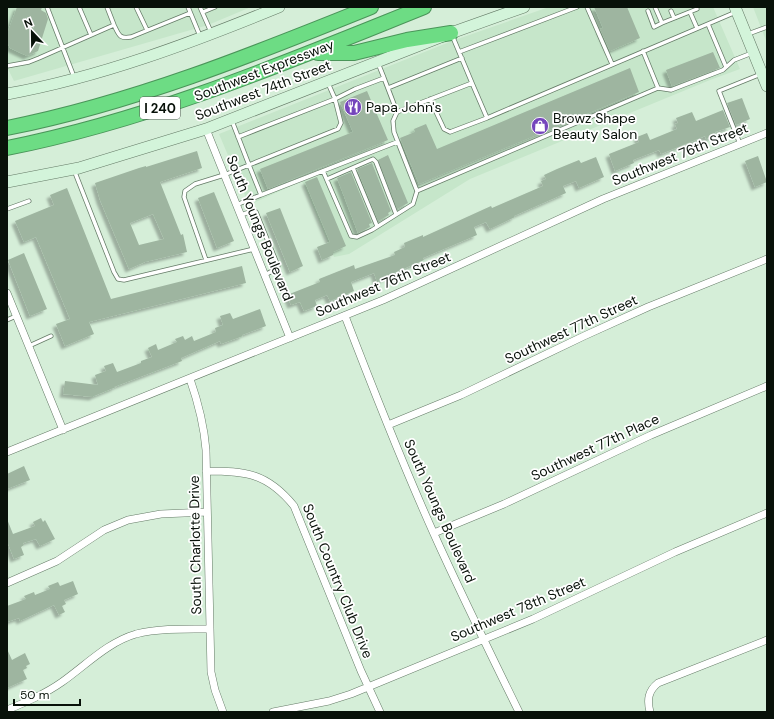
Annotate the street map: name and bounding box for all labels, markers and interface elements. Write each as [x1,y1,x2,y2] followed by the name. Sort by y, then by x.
[12,12,52,52] north arrow
[22,15,35,31] text: N
[192,35,337,105] street label: Southwest Expressway
[192,56,334,124] street label: Southwest 74th Street
[140,97,180,119] road number: I 240
[343,97,363,117] restaurant icon: Papa John's
[366,98,441,116] place label: Papa John's
[553,109,637,143] place label: Browz Shape Beauty Salon
[530,116,550,136] shop icon: Browz Shape Beauty Salon
[609,118,751,190] street label: Southwest 76th Street
[223,153,297,303] street label: South Youngs Boulevard
[313,247,453,321] street label: Southwest 76th Street
[502,290,640,368] street label: Southwest 77th Street
[528,409,662,485] street label: Southwest 77th Place
[400,436,480,586] street label: South Youngs Boulevard
[185,475,205,615] street label: South Charlotte Drive
[299,501,377,661] street label: South Country Club Drive
[448,572,588,646] street label: Southwest 78th Street
[14,681,80,707] scale bar
[20,687,49,703] text: 50 m

